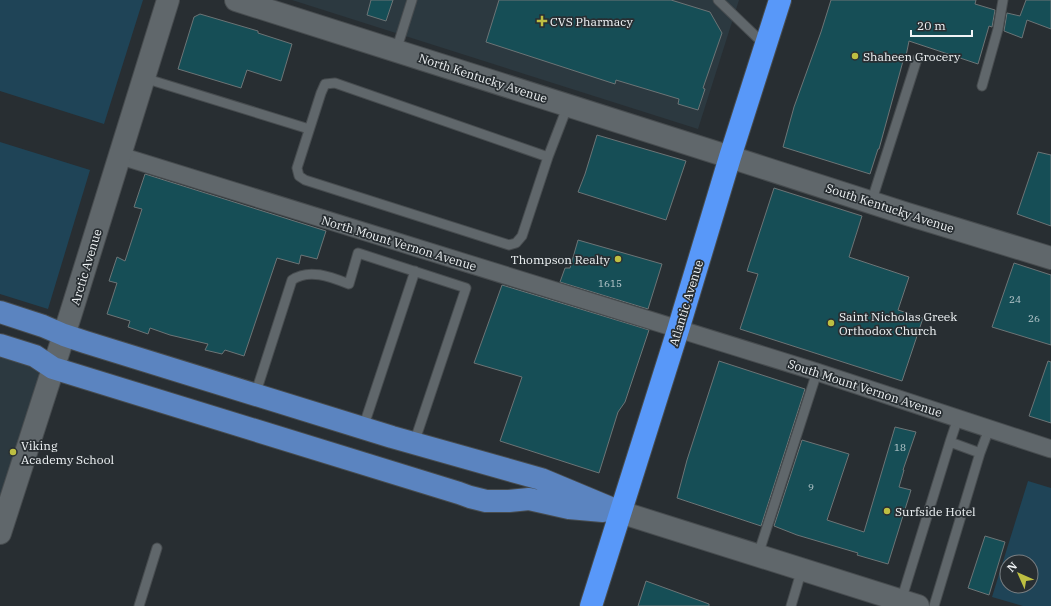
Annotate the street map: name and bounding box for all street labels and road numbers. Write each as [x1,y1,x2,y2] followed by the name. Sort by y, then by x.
[417,50,549,106] street label: North Kentucky Avenue
[824,180,956,236] street label: South Kentucky Avenue
[320,212,478,274] street label: North Mount Vernon Avenue
[67,227,105,307] street label: Arctic Avenue
[666,258,706,348] street label: Atlantic Avenue
[786,356,944,420] street label: South Mount Vernon Avenue

